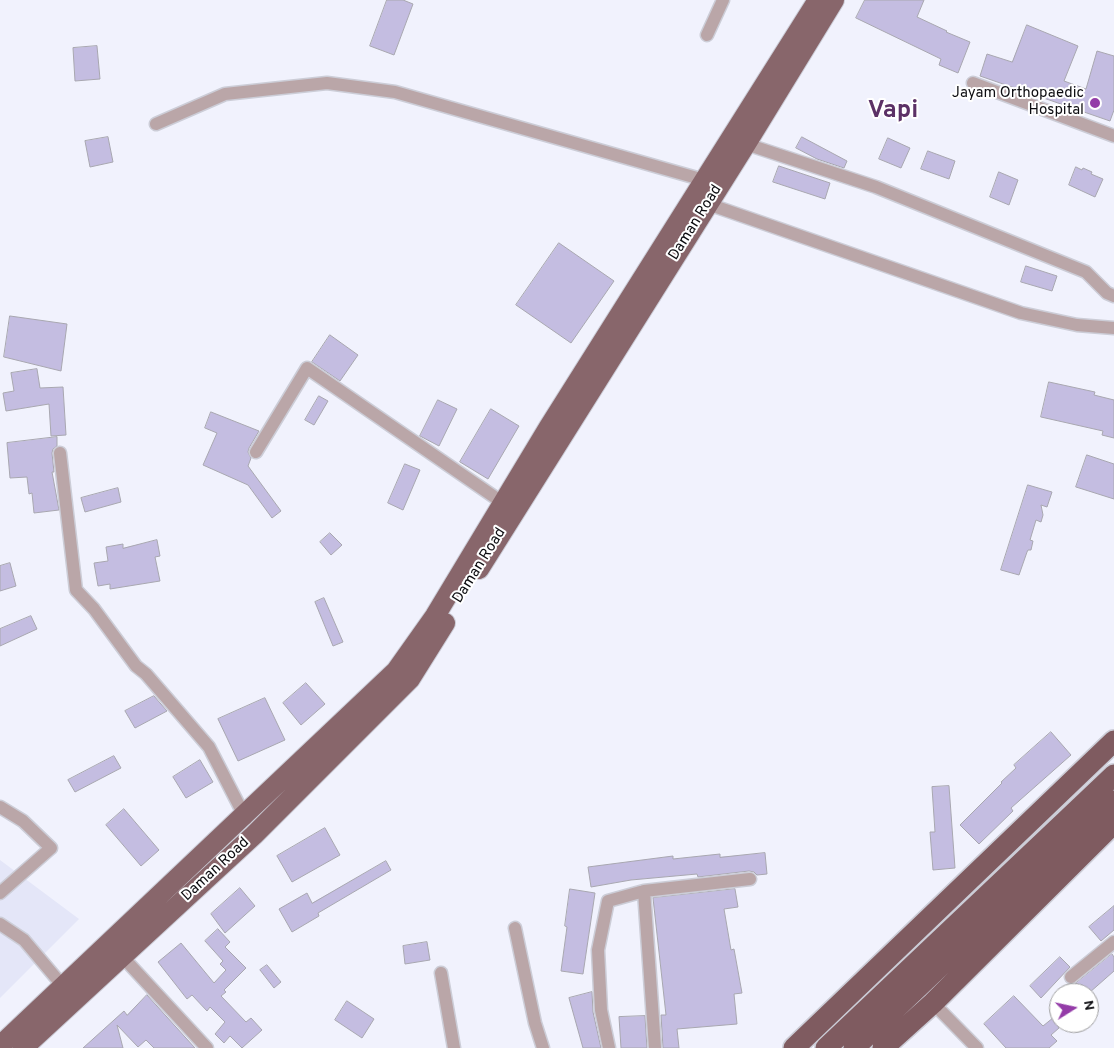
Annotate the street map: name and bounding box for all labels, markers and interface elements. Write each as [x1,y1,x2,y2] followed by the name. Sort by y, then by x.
[952,85,1084,120] place label: Jayam Orthopaedic Hospital
[1088,96,1102,110] marker: Jayam Orthopaedic Hospital
[868,97,918,127] district label: Vapi
[666,182,726,264] street label: Daman Road
[450,525,510,607] street label: Daman Road
[179,834,253,906] street label: Daman Road
[1049,983,1099,1033] north arrow
[1079,999,1098,1012] text: N

